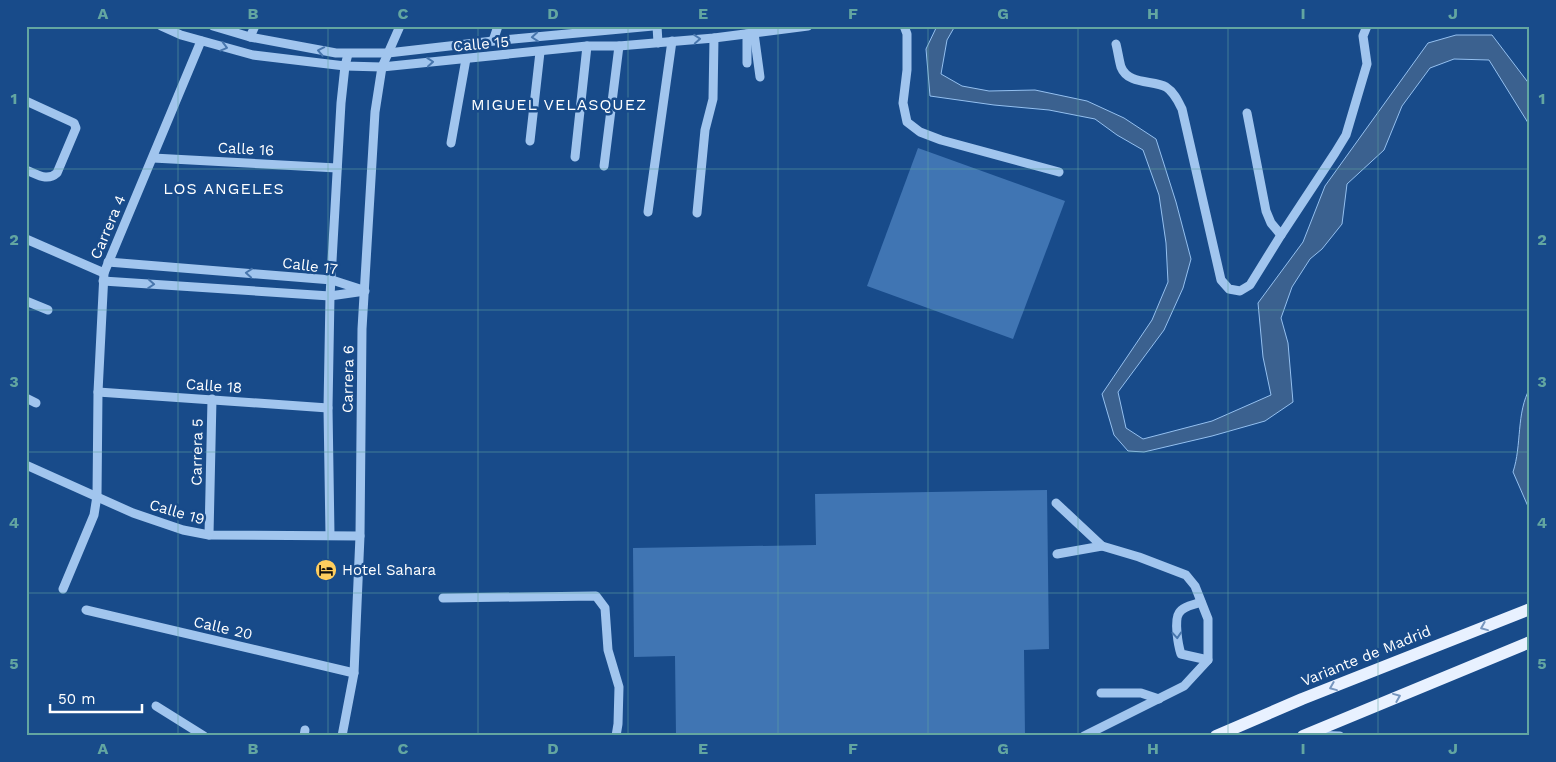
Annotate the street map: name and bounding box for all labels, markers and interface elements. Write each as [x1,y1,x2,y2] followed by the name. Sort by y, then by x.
[98,4,109,23] text: A
[248,4,259,23] text: B
[398,4,409,23] text: C
[547,4,559,23] text: D
[698,4,708,23] text: E
[848,4,858,23] text: F
[997,4,1009,23] text: G
[1147,4,1159,23] text: H
[1300,4,1306,23] text: I
[1448,4,1458,23] text: J
[531,31,539,42] one-way arrow
[452,33,510,55] street label: Calle 15
[693,34,701,45] one-way arrow
[219,41,228,52] one-way arrow
[317,46,325,56] one-way arrow
[427,57,435,68] one-way arrow
[11,89,17,108] text: 1
[1539,89,1545,108] text: 1
[471,95,647,114] district label: MIGUEL VELASQUEZ
[217,139,275,159] street label: Calle 16
[163,179,285,198] district label: LOS ANGELES
[86,192,130,262] street label: Carrera 4
[9,230,19,249] text: 2
[1537,230,1547,249] text: 2
[281,254,339,278] street label: Calle 17
[244,268,252,279] one-way arrow
[148,279,156,290] one-way arrow
[338,345,358,413] street label: Carrera 6
[9,372,19,391] text: 3
[1537,372,1547,391] text: 3
[185,375,243,397] street label: Calle 18
[187,418,207,486] street label: Carrera 5
[147,496,207,528] street label: Calle 19
[9,513,19,532] text: 4
[1537,513,1547,532] text: 4
[314,558,338,582] hotel icon: Hotel Sahara
[342,561,437,579] place label: Hotel Sahara
[192,613,254,643] street label: Calle 20
[1481,621,1489,631] one-way arrow
[1298,622,1434,690] street label: Variante de Madrid
[1172,631,1183,639] one-way arrow
[9,654,19,673] text: 5
[1537,654,1547,673] text: 5
[1329,680,1338,691] one-way arrow
[50,682,142,714] scale bar
[58,690,95,708] text: 50 m
[1392,693,1401,703] one-way arrow
[98,739,109,758] text: A
[248,739,259,758] text: B
[398,739,409,758] text: C
[547,739,559,758] text: D
[698,739,708,758] text: E
[848,739,858,758] text: F
[997,739,1009,758] text: G
[1147,739,1159,758] text: H
[1300,739,1306,758] text: I
[1448,739,1458,758] text: J

